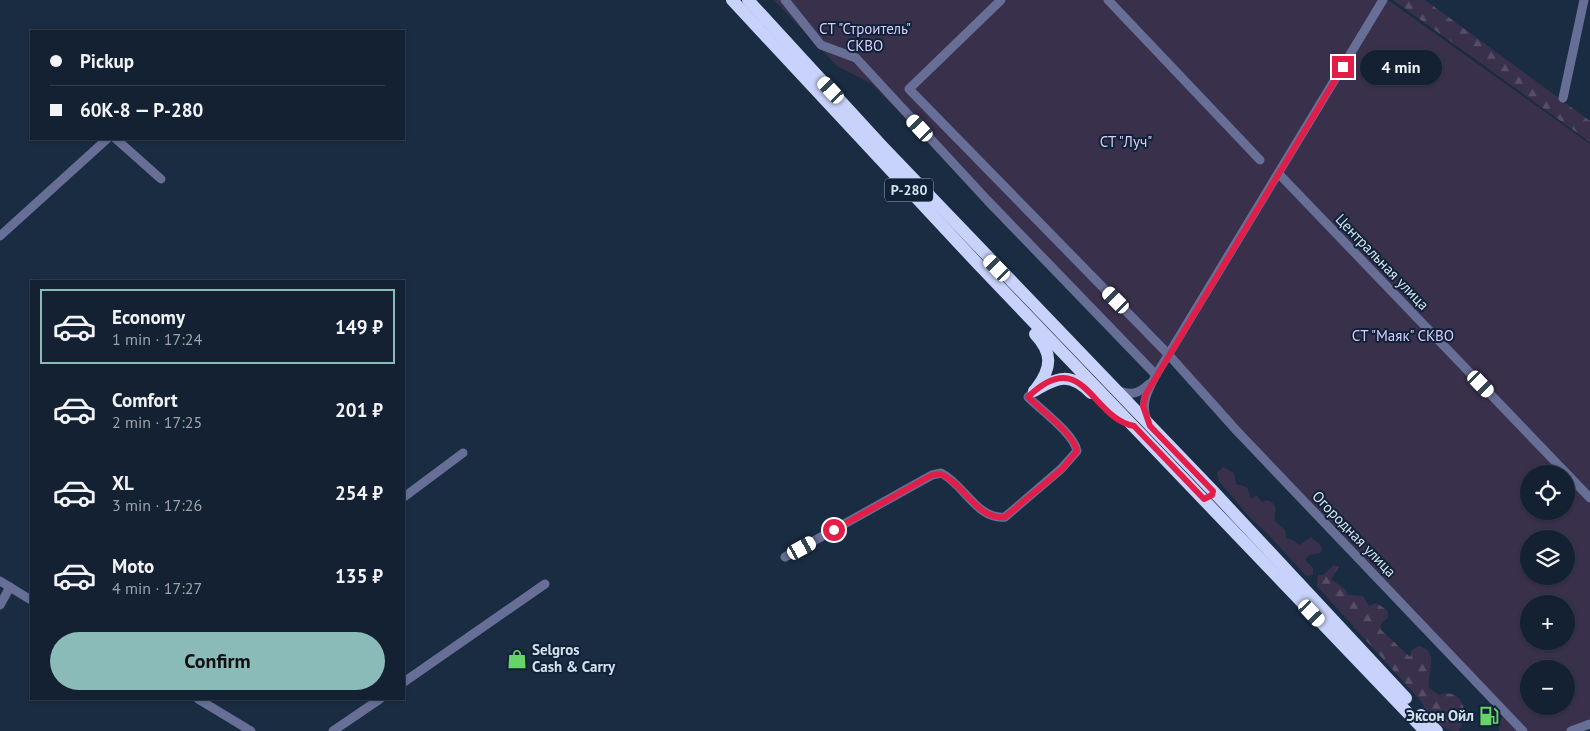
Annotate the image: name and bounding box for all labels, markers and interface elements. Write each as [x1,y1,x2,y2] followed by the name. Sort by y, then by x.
[819,19,911,55] park label: СТ "Строитель" СКВО
[80,49,134,73] text: Pickup
[1360,50,1443,84] callout: 4 min
[1332,56,1354,78] route end
[1381,57,1421,77] text: 4 min
[815,74,846,106] car
[80,98,203,122] text: 60К-8 — Р-280
[904,112,935,144] car
[1100,132,1152,151] park label: СТ "Луч"
[885,178,933,202] road number: Р-280
[1332,210,1433,314] street label: Центральная улица
[981,252,1012,284] car
[1100,284,1131,316] car
[52,304,97,349] icon: car
[112,305,185,329] text: Economy
[335,315,383,339] text: 149 ₽
[1352,326,1454,345] park label: СТ "Маяк" СКВО
[112,329,202,349] text: 1 min · 17:24
[1465,368,1496,400] car
[52,387,97,432] icon: car
[112,388,178,412] text: Comfort
[335,398,383,422] text: 201 ₽
[112,412,202,432] text: 2 min · 17:25
[1520,465,1575,715] map controls
[1520,465,1575,520] button: locate
[52,470,97,515] icon: car
[112,471,134,495] text: XL
[335,481,383,505] text: 254 ₽
[1308,487,1400,581] street label: Огородная улица
[112,495,202,515] text: 3 min · 17:26
[823,519,845,541] route start
[1520,530,1575,585] button: layers
[785,534,818,562] car
[52,553,97,598] icon: car
[112,554,154,578] text: Moto
[335,564,383,588] text: 135 ₽
[112,578,202,598] text: 4 min · 17:27
[1520,595,1575,650] button: +
[1296,597,1327,629] car
[50,632,385,690] button: Confirm
[532,640,616,676] place label: Selgros Cash & Carry
[506,648,528,670] shop icon: Selgros Cash & Carry
[1520,660,1575,715] button: −
[1478,705,1500,727] fuel station icon: Эксон Ойл
[1406,706,1474,725] place label: Эксон Ойл

